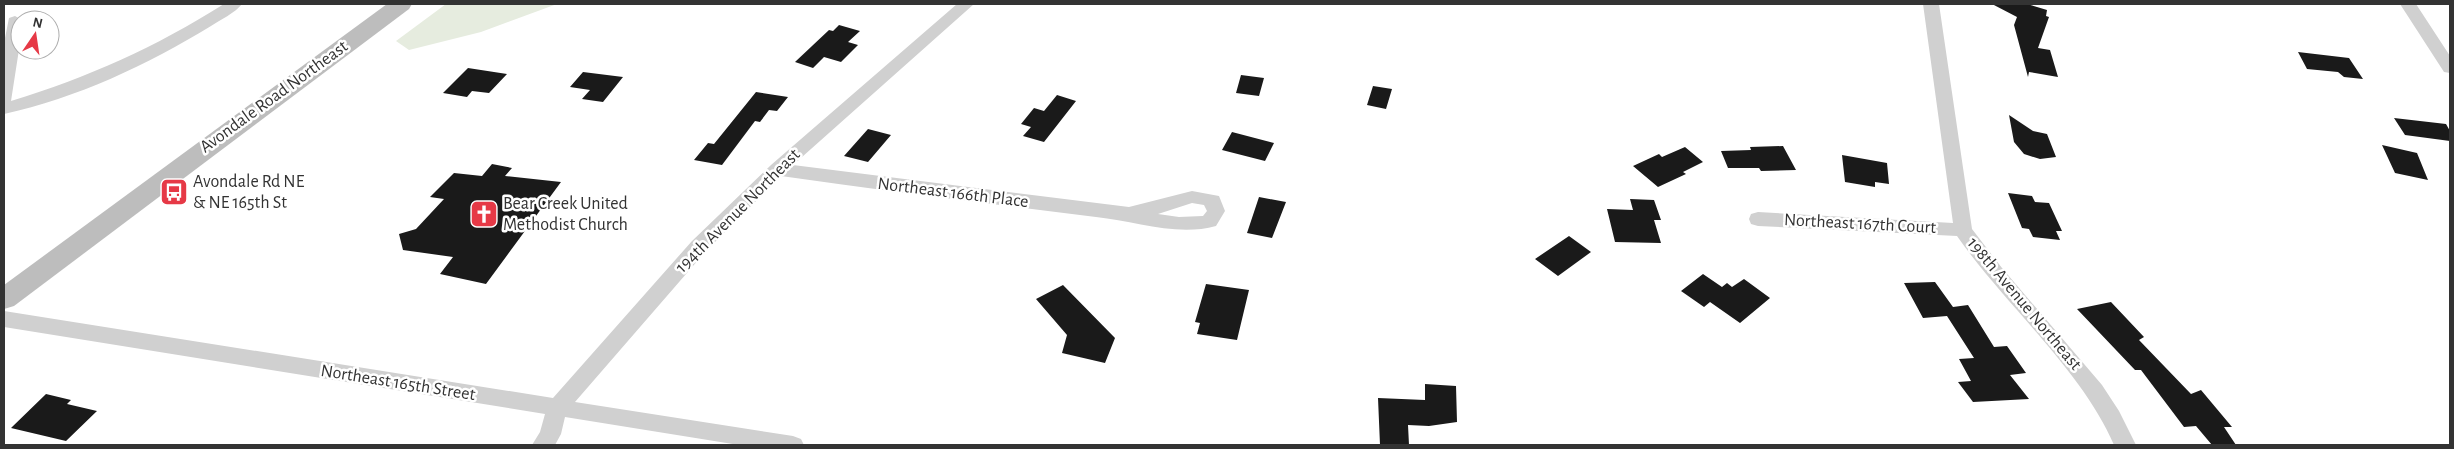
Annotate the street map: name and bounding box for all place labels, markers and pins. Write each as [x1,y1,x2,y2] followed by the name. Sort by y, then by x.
[193,173,305,212] place label: Avondale Rd NE & NE 165th St
[159,177,189,207] bus stop icon: Avondale Rd NE & NE 165th St
[503,195,628,234] place label: Bear Creek United Methodist Church
[469,199,499,229] church icon: Bear Creek United Methodist Church

